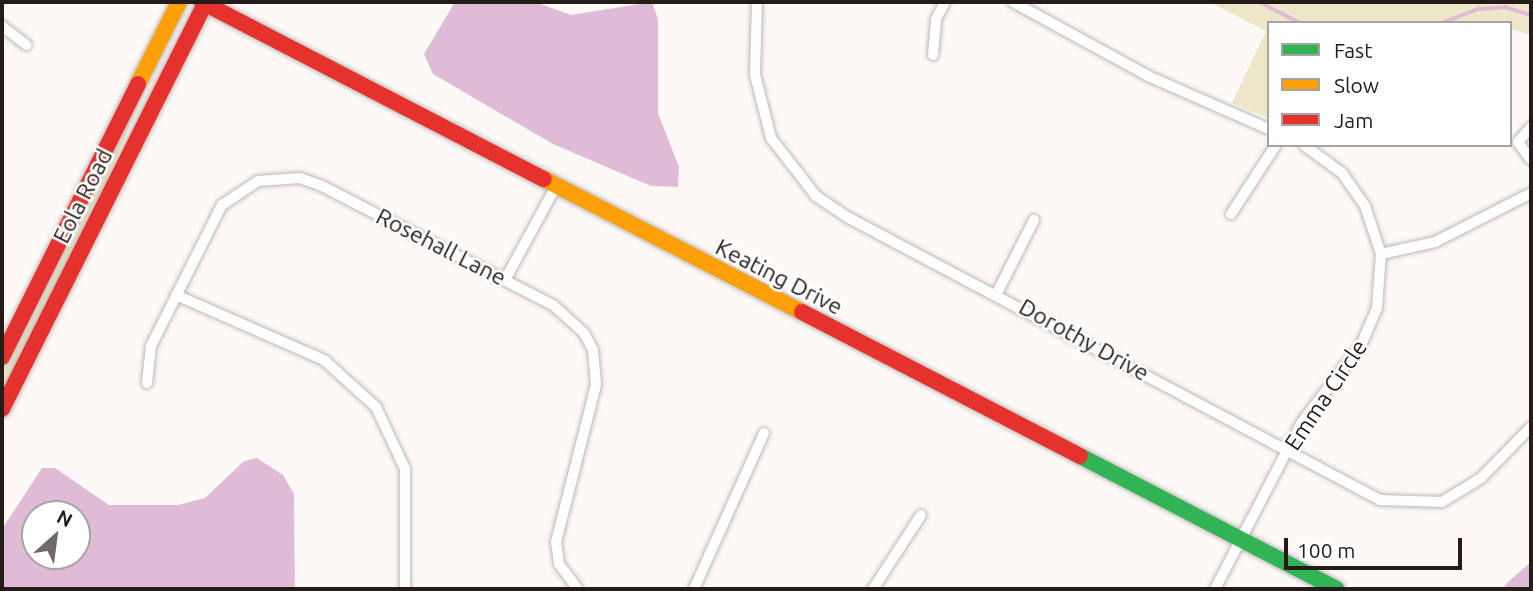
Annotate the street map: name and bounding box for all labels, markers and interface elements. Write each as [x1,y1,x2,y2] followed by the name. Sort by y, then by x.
[1267,21,1512,147] legend
[1334,38,1372,62] text: Fast
[1334,73,1379,97] text: Slow
[1334,108,1373,132] text: Jam
[47,144,119,248] street label: Eola Road
[371,202,511,292] street label: Rosehall Lane
[711,233,847,321] street label: Keating Drive
[1014,293,1154,387] street label: Dorothy Drive
[1279,334,1373,456] street label: Emma Circle
[21,500,91,570] north arrow
[53,505,76,531] text: N
[1288,524,1466,568] scale bar
[1297,538,1355,562] text: 100 m

